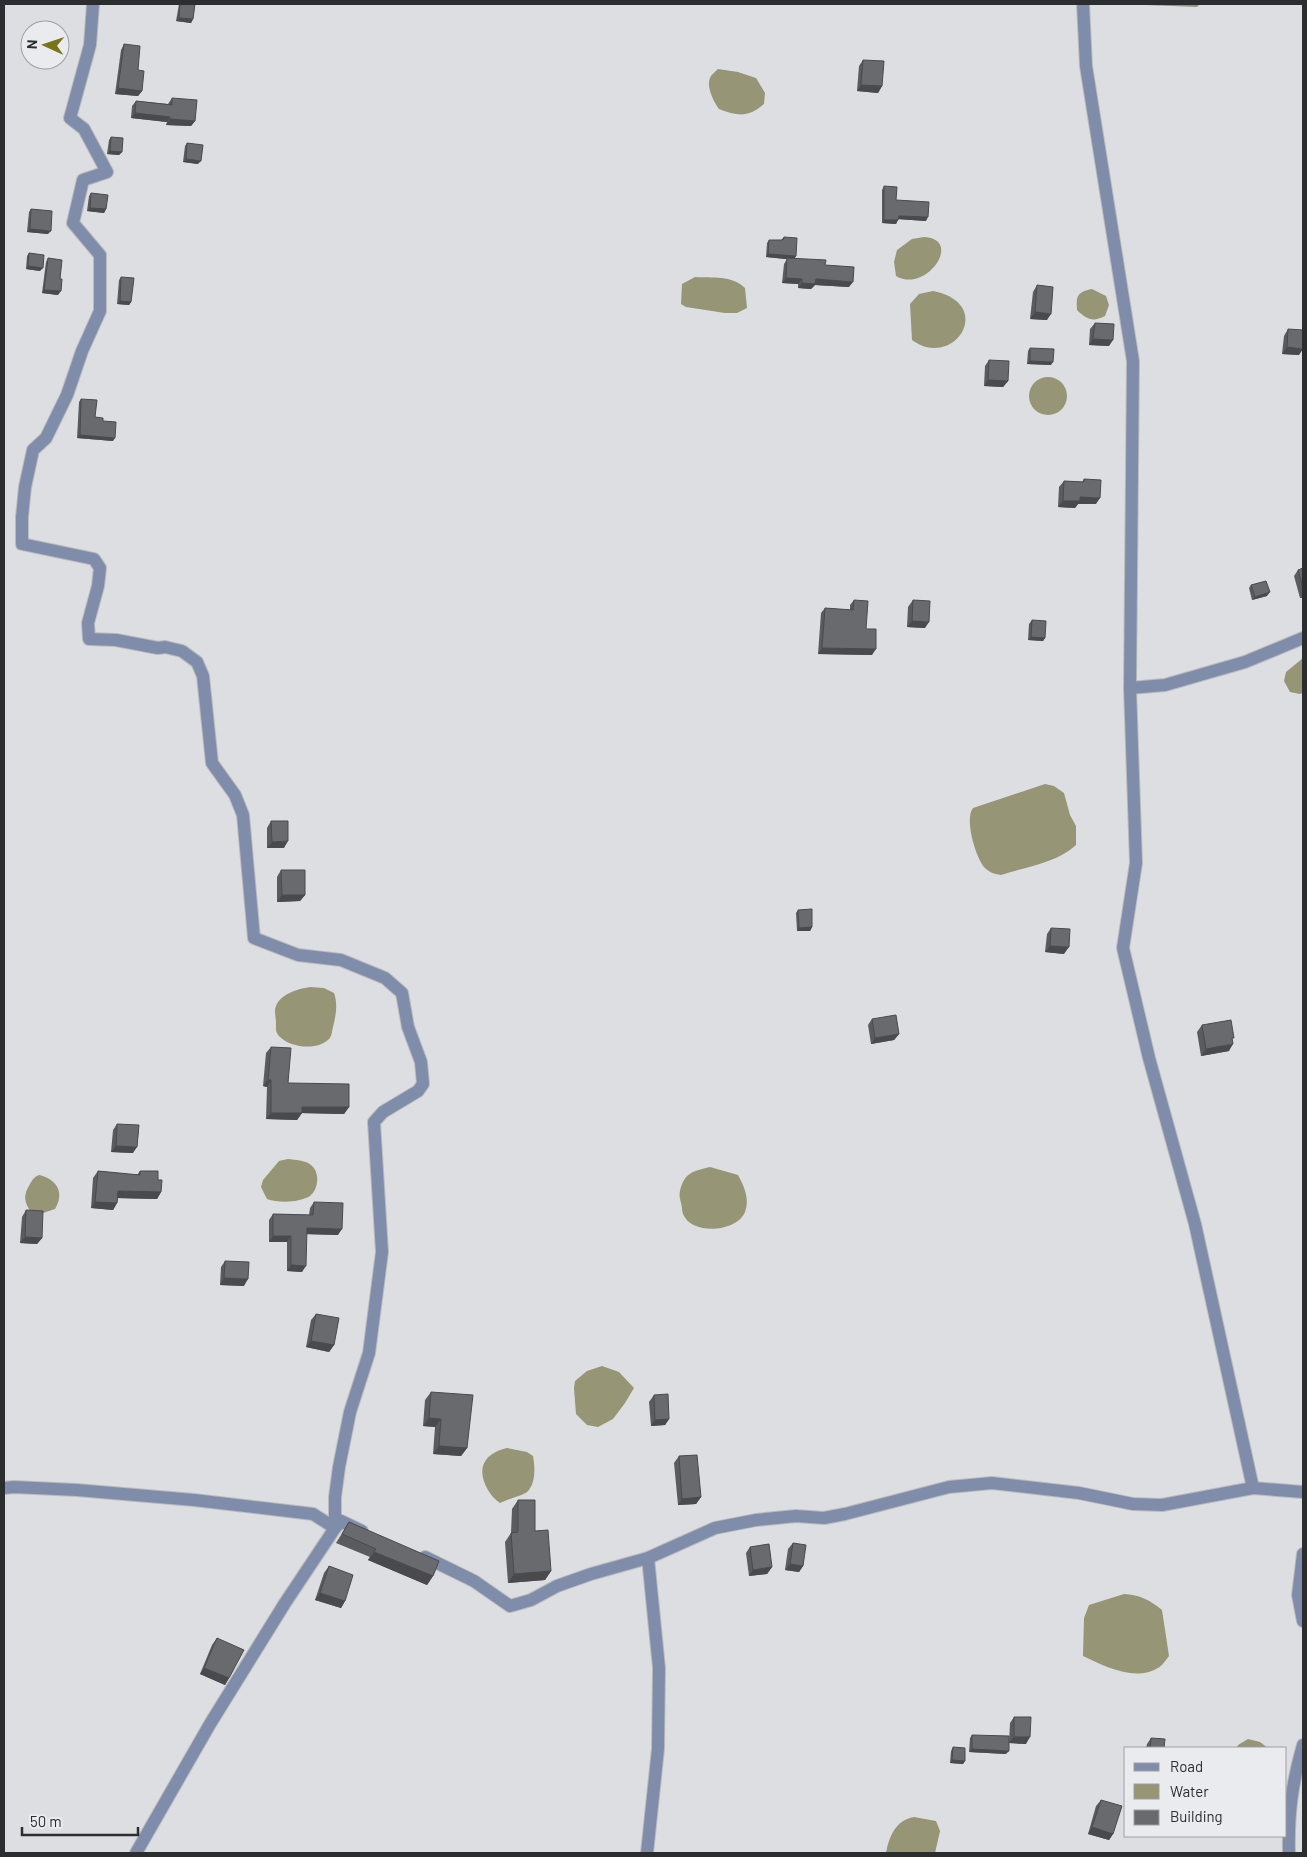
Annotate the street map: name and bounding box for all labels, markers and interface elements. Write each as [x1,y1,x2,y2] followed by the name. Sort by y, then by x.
[20,20,70,70] north arrow
[23,39,40,49] text: N
[1124,1747,1287,1837] legend
[1170,1757,1203,1775] text: Road
[1170,1782,1209,1800] text: Water
[22,1804,139,1836] scale bar
[1170,1807,1223,1825] text: Building
[30,1812,62,1830] text: 50 m

